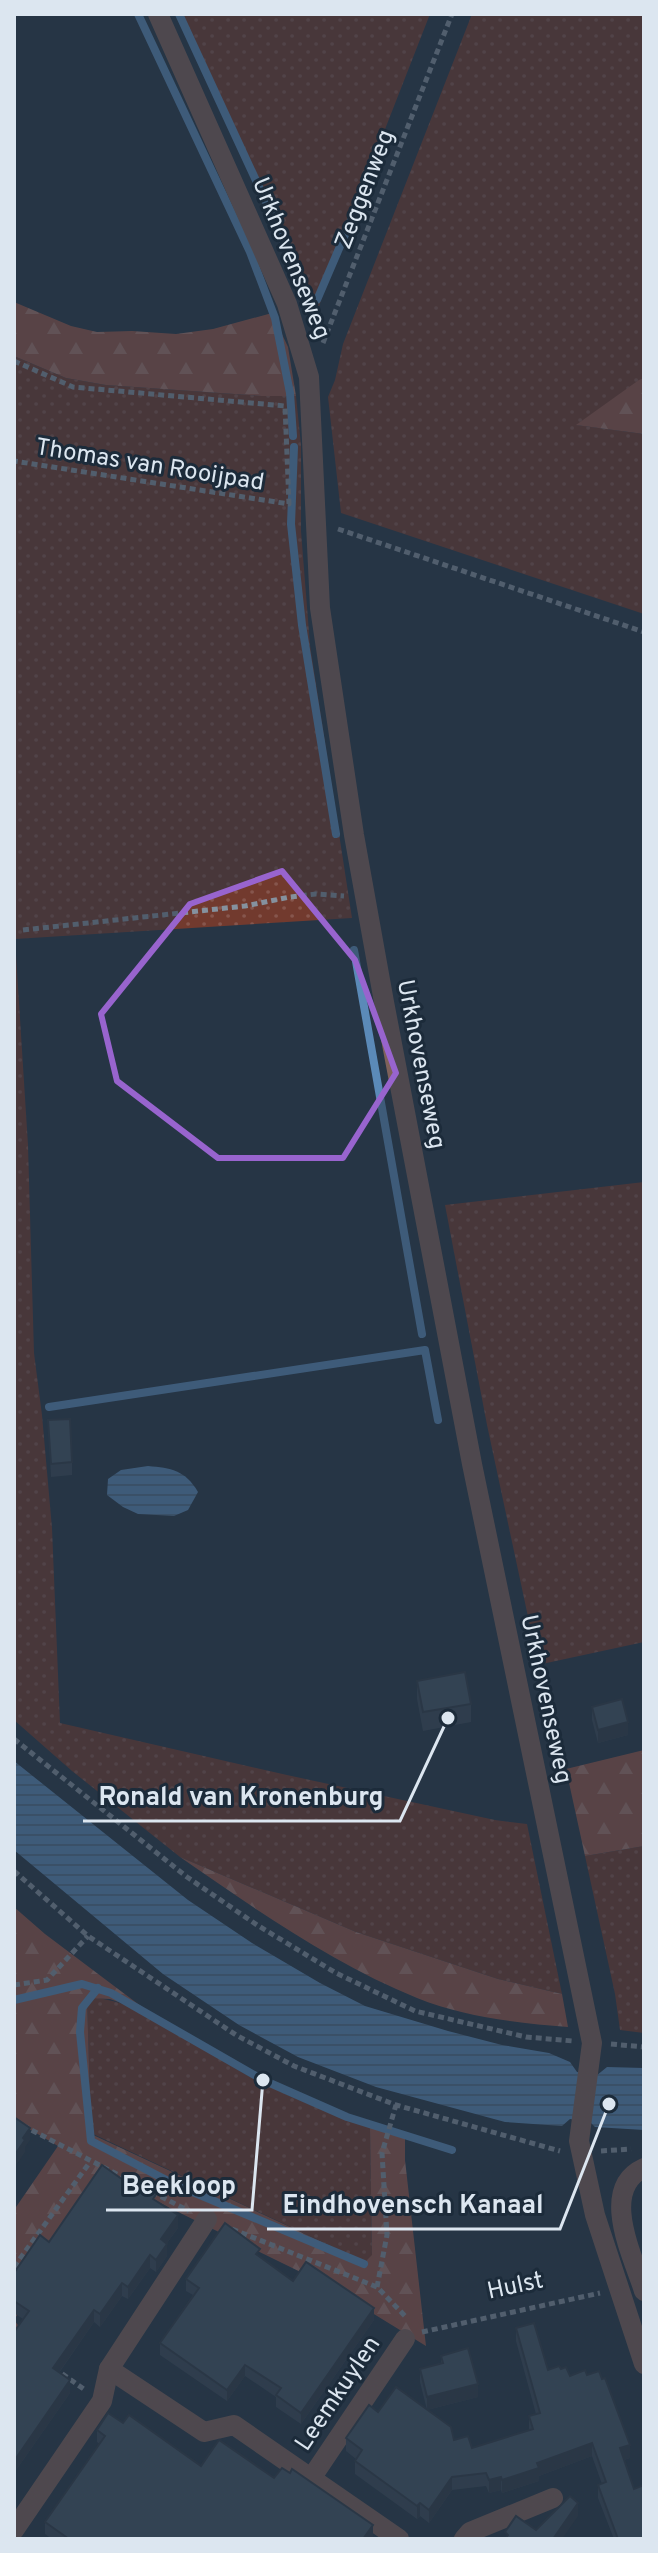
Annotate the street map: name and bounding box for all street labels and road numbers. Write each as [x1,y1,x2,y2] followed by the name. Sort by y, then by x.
[329,126,402,254] street label: Zeggenweg
[244,173,336,344] street label: Urkhovenseweg
[33,433,266,499] street label: Thomas van Rooijpad
[389,977,451,1152] street label: Urkhovenseweg
[512,1612,578,1787] street label: Urkhovenseweg
[485,2266,546,2308] street label: Hulst
[289,2331,388,2457] street label: Leemkuylen

